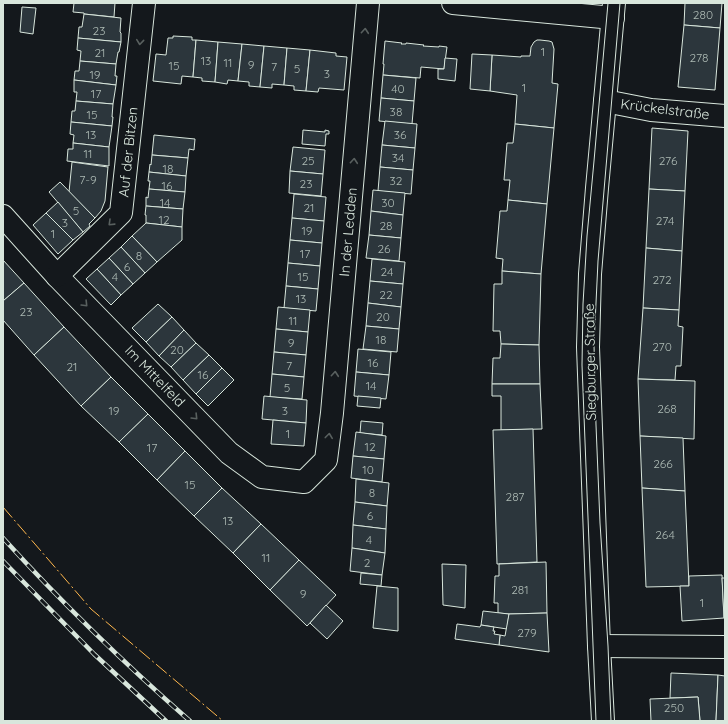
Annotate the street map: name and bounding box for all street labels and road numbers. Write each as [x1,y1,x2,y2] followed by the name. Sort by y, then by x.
[619,95,711,123] street label: Krückelstraße
[114,106,142,198] street label: Auf der Bitzen
[335,187,361,277] street label: In der Ledden
[580,303,600,421] street label: Siegburger Straße
[121,341,189,411] street label: Im Mittelfeld

